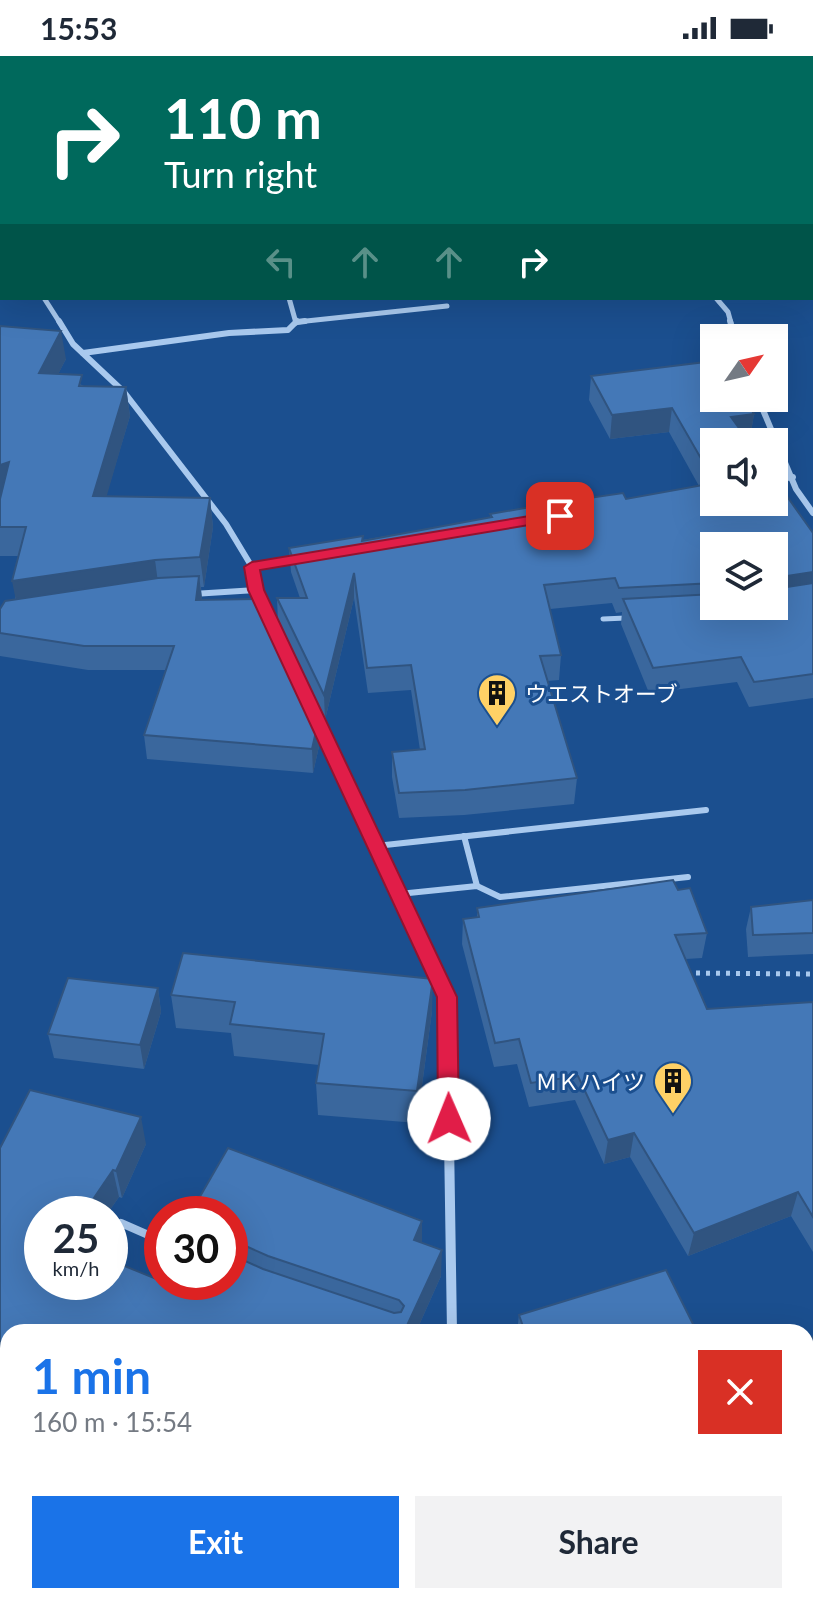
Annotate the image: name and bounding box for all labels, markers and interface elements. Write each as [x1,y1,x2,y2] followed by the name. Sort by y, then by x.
[40,10,117,46] text: 15:53
[164,84,322,151] text: 110 m
[32,88,136,192] icon: right
[164,152,317,196] text: Turn right
[259,240,303,284] icon: left
[343,240,387,284] icon: ahead
[427,240,471,284] icon: ahead
[511,240,555,284] icon: right
[700,324,788,412] north arrow
[700,324,788,620] map controls
[700,428,788,516] button: sound
[526,482,594,550] pin
[538,494,582,538] icon: arrive
[700,532,788,620] button: layers
[476,672,518,727] building icon: ウエストオーブ
[525,680,678,707] place label: ウエストオーブ
[652,1060,694,1115] building icon: ＭＫハイツ
[535,1068,645,1095] place label: ＭＫハイツ
[407,1077,491,1161] position arrow
[144,1196,248,1300] speed limit sign: 30
[53,1214,99,1262] text: 25
[53,1256,99,1280] text: km/h
[32,1347,151,1404] text: 1 min
[698,1350,782,1434] button: close
[32,1406,192,1438] text: 160 m · 15:54
[32,1496,399,1588] button: Exit
[415,1496,782,1588] button: Share

